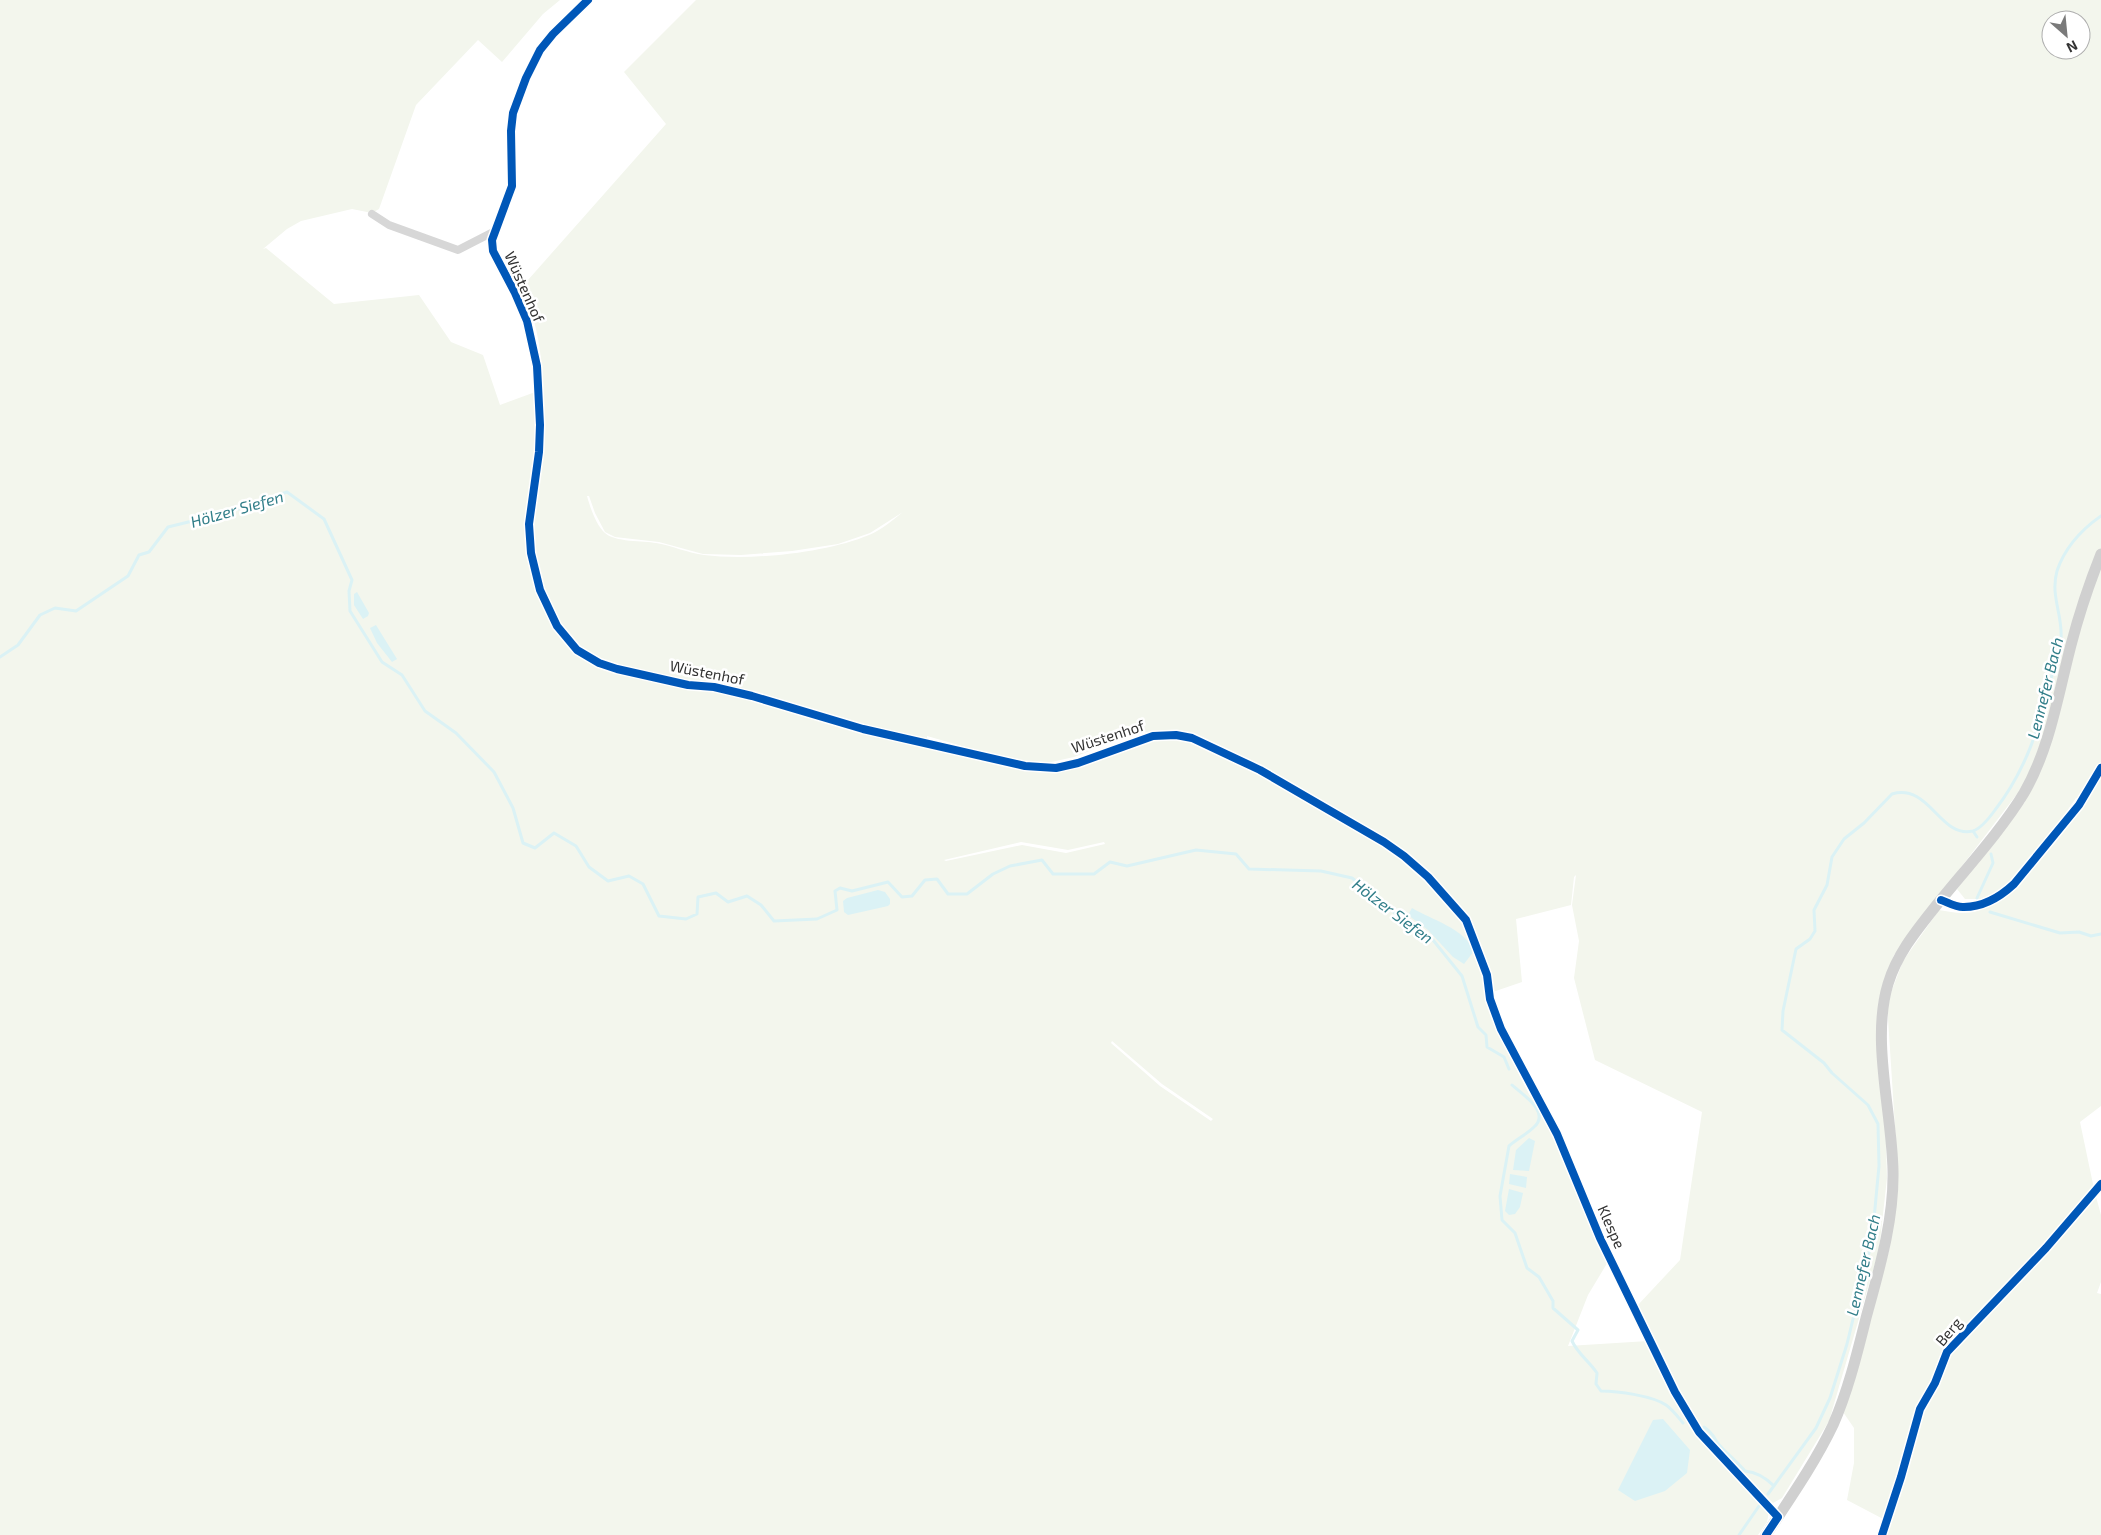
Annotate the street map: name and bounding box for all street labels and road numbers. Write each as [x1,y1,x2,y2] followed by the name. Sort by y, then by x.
[501,248,549,325] street label: Wüstenhof
[668,656,746,688] street label: Wüstenhof
[1069,716,1147,756] street label: Wüstenhof
[1594,1202,1629,1251] street label: Klespe
[1931,1313,1966,1349] street label: Berg

